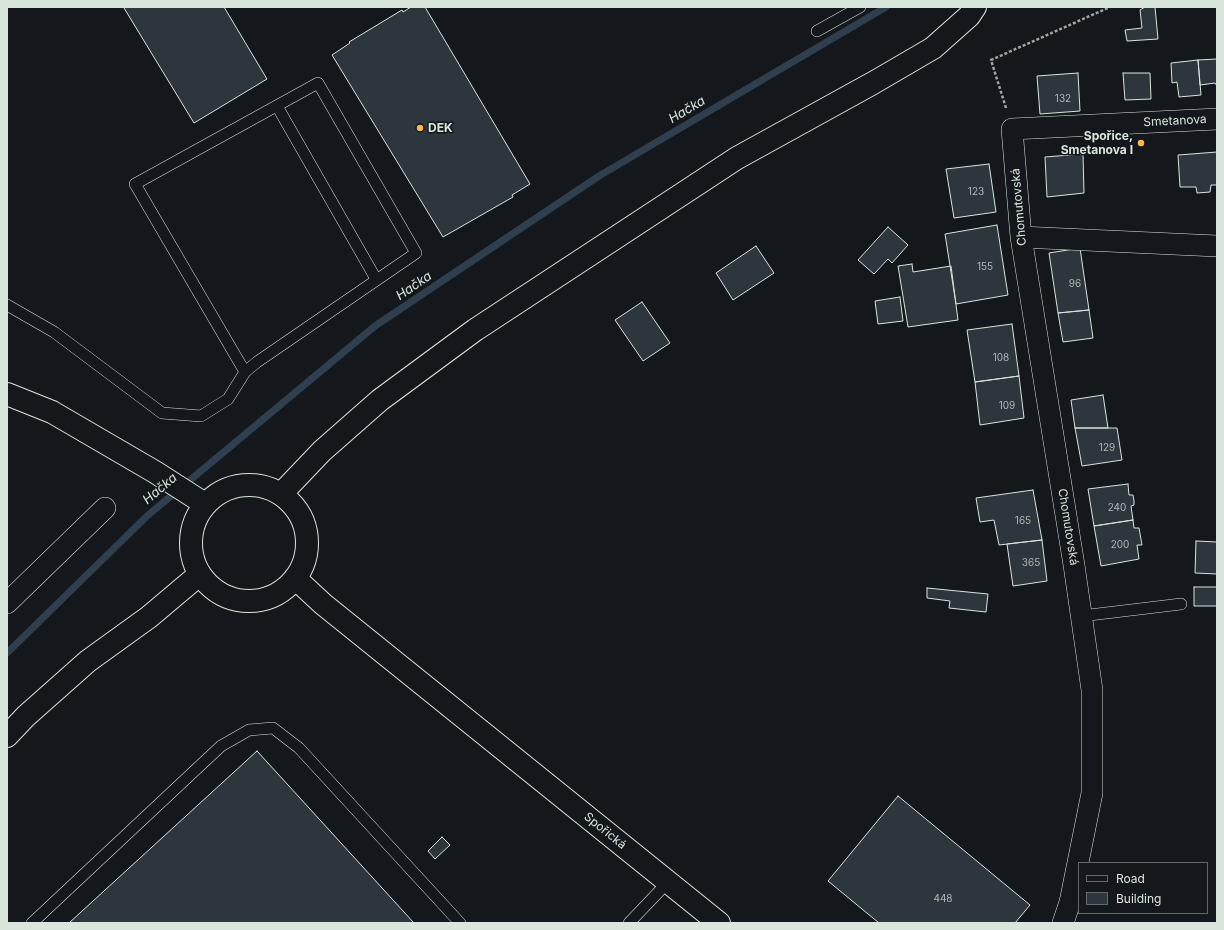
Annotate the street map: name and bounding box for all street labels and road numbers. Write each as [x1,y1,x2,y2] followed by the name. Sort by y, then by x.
[1143,112,1207,130] street label: Smetanova
[1008,168,1030,246] street label: Chomutovská
[1055,487,1081,567] street label: Chomutovská
[581,810,629,852] street label: Spořická

